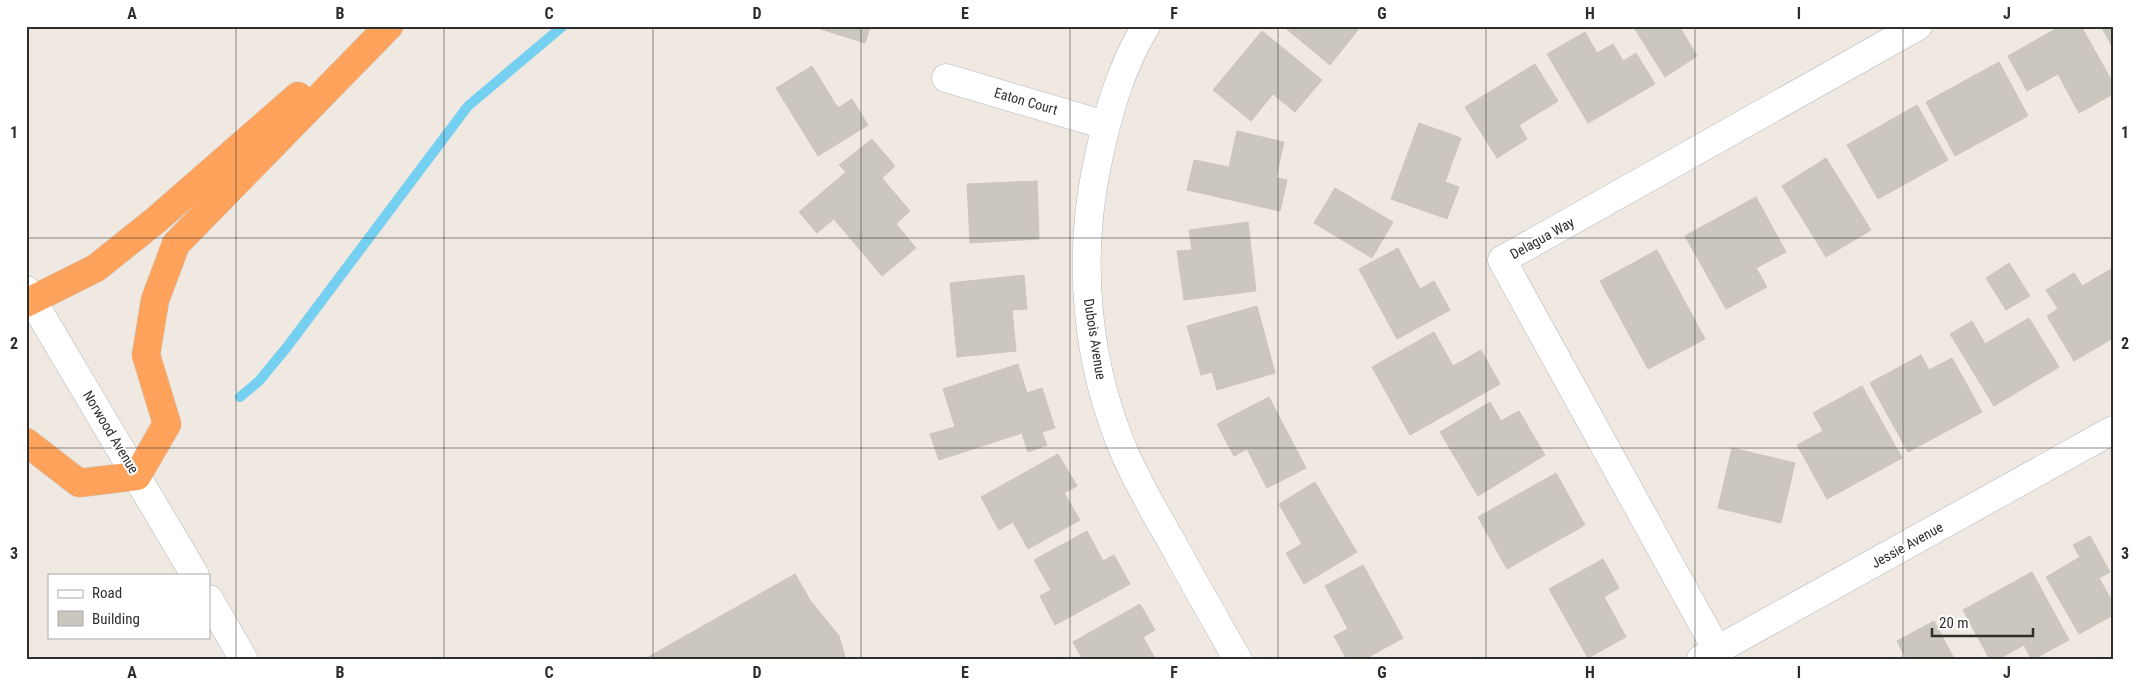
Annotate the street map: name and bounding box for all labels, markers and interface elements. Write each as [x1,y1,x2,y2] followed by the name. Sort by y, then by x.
[127,4,137,23] text: A
[336,4,345,23] text: B
[544,4,554,23] text: C
[752,4,762,23] text: D
[961,4,969,23] text: E
[1170,4,1178,23] text: F
[1377,4,1387,23] text: G
[1585,4,1595,23] text: H
[1797,4,1801,23] text: I
[2003,4,2011,23] text: J
[992,84,1060,118] street label: Eaton Court
[10,123,18,142] text: 1
[2121,123,2129,142] text: 1
[1507,214,1577,262] street label: Delagua Way
[1081,297,1109,381] street label: Dubois Avenue
[10,334,18,353] text: 2
[2121,334,2129,353] text: 2
[80,388,142,477] street label: Norwood Avenue
[1868,519,1946,571] street label: Jessie Avenue
[10,544,18,563] text: 3
[2121,544,2129,563] text: 3
[48,574,210,638] legend
[92,584,122,602] text: Road
[1932,606,2033,638] scale bar
[92,610,140,628] text: Building
[1939,614,1969,632] text: 20 m
[127,663,137,682] text: A
[336,663,345,682] text: B
[544,663,554,682] text: C
[752,663,762,682] text: D
[961,663,969,682] text: E
[1170,663,1178,682] text: F
[1377,663,1387,682] text: G
[1585,663,1595,682] text: H
[1797,663,1801,682] text: I
[2003,663,2011,682] text: J

